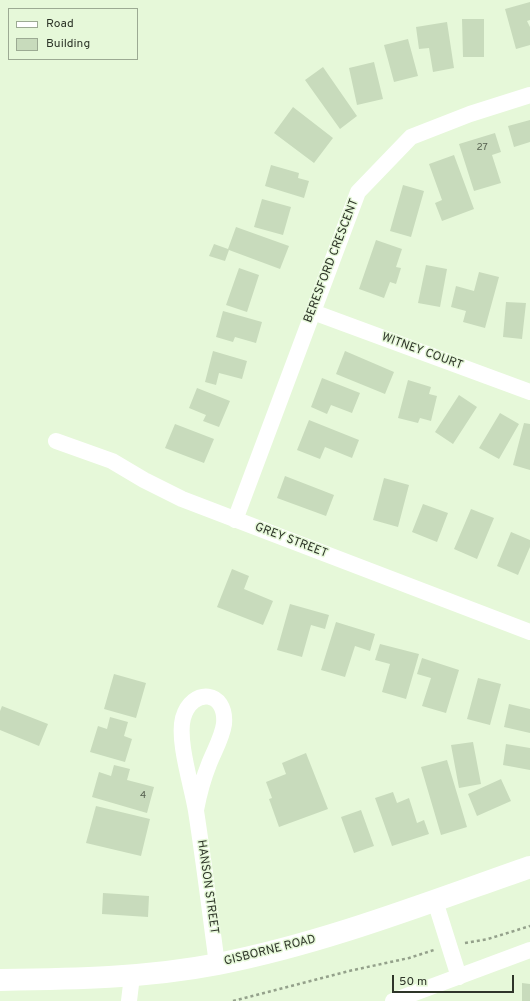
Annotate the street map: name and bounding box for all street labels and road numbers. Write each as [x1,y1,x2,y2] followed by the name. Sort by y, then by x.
[302,197,362,325] street label: BERESFORD CRESCENT
[379,331,465,373] street label: WITNEY COURT
[253,520,329,562] street label: GREY STREET
[193,839,221,935] street label: HANSON STREET
[223,933,317,969] street label: GISBORNE ROAD

